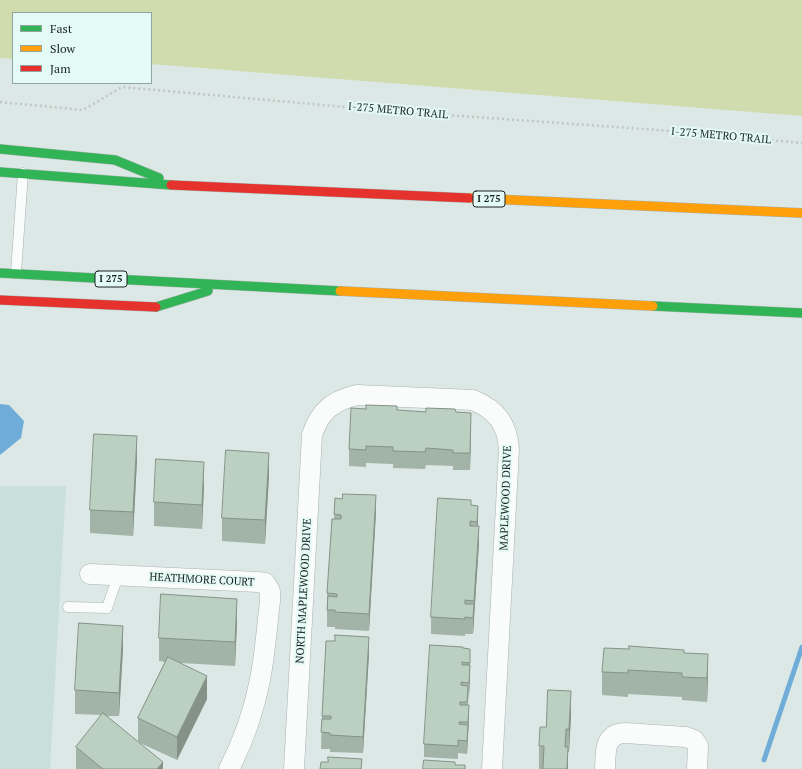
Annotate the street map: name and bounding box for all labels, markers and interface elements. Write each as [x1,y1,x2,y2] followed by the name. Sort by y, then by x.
[12,12,152,84] legend
[50,21,72,36] text: Fast
[50,41,75,56] text: Slow
[50,61,71,76] text: Jam
[347,100,449,122] street label: I-275 METRO TRAIL
[670,125,772,147] street label: I-275 METRO TRAIL
[473,191,505,207] road number: I 275
[95,271,127,287] road number: I 275
[498,445,514,551] street label: MAPLEWOOD DRIVE
[294,518,314,664] street label: NORTH MAPLEWOOD DRIVE
[149,571,255,589] street label: HEATHMORE COURT

